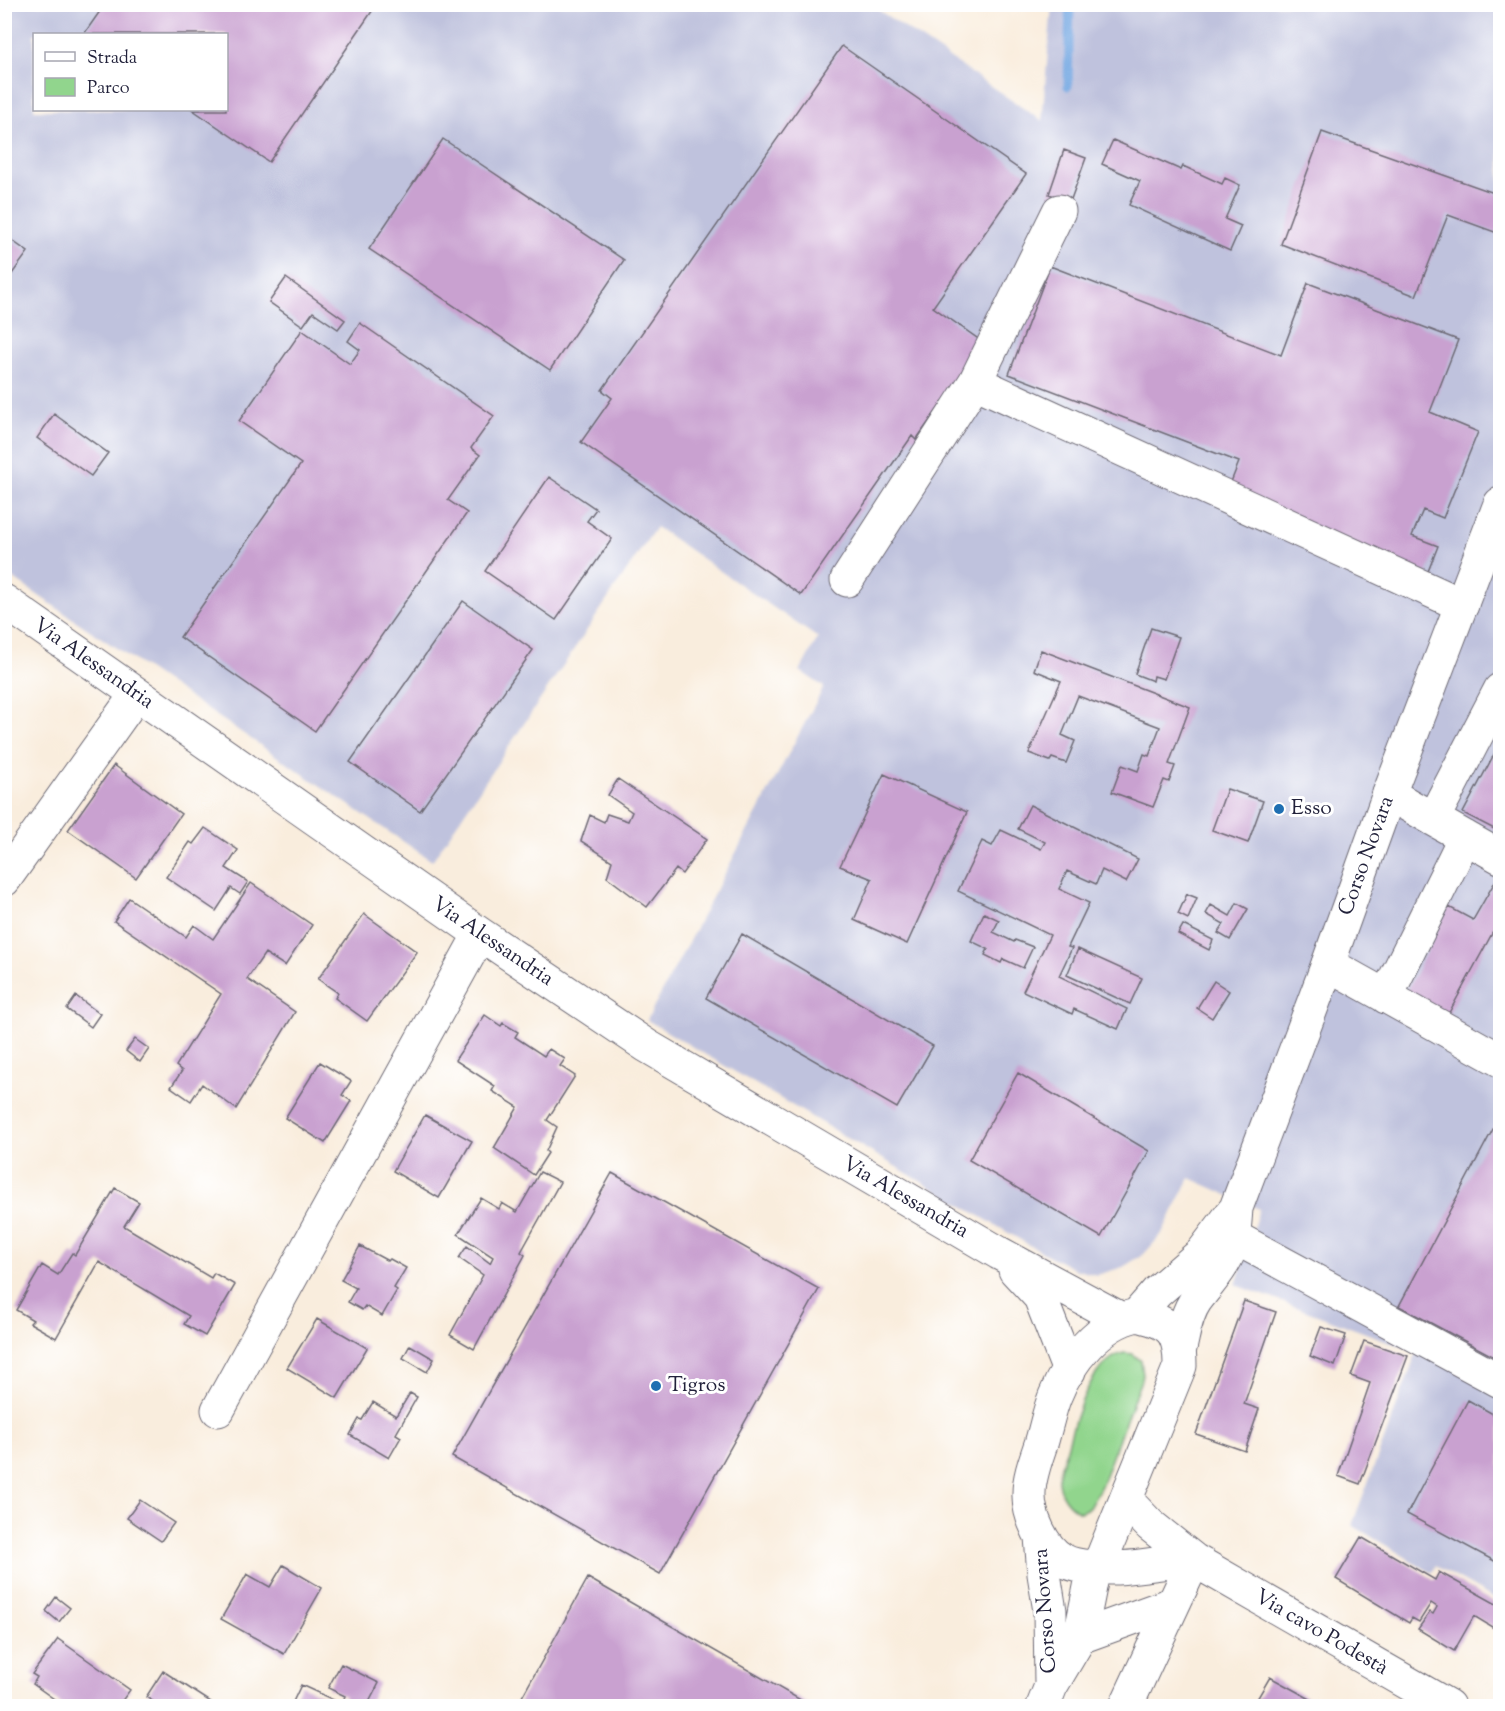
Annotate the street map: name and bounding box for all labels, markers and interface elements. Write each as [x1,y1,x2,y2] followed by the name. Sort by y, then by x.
[33,33,228,111] legend
[87,46,137,72] text: Strada
[87,76,130,102] text: Parco
[26,611,160,717] street label: Via Alessandria
[1331,792,1403,920] street label: Corso Novara
[1291,794,1332,824] place label: Esso
[1272,802,1286,816] marker: Esso
[425,890,559,994] street label: Via Alessandria
[836,1150,974,1247] street label: Via Alessandria
[668,1371,725,1401] place label: Tigros
[649,1379,663,1393] marker: Tigros
[1027,1547,1065,1674] street label: Corso Novara
[1249,1583,1394,1684] street label: Via cavo Podestà

